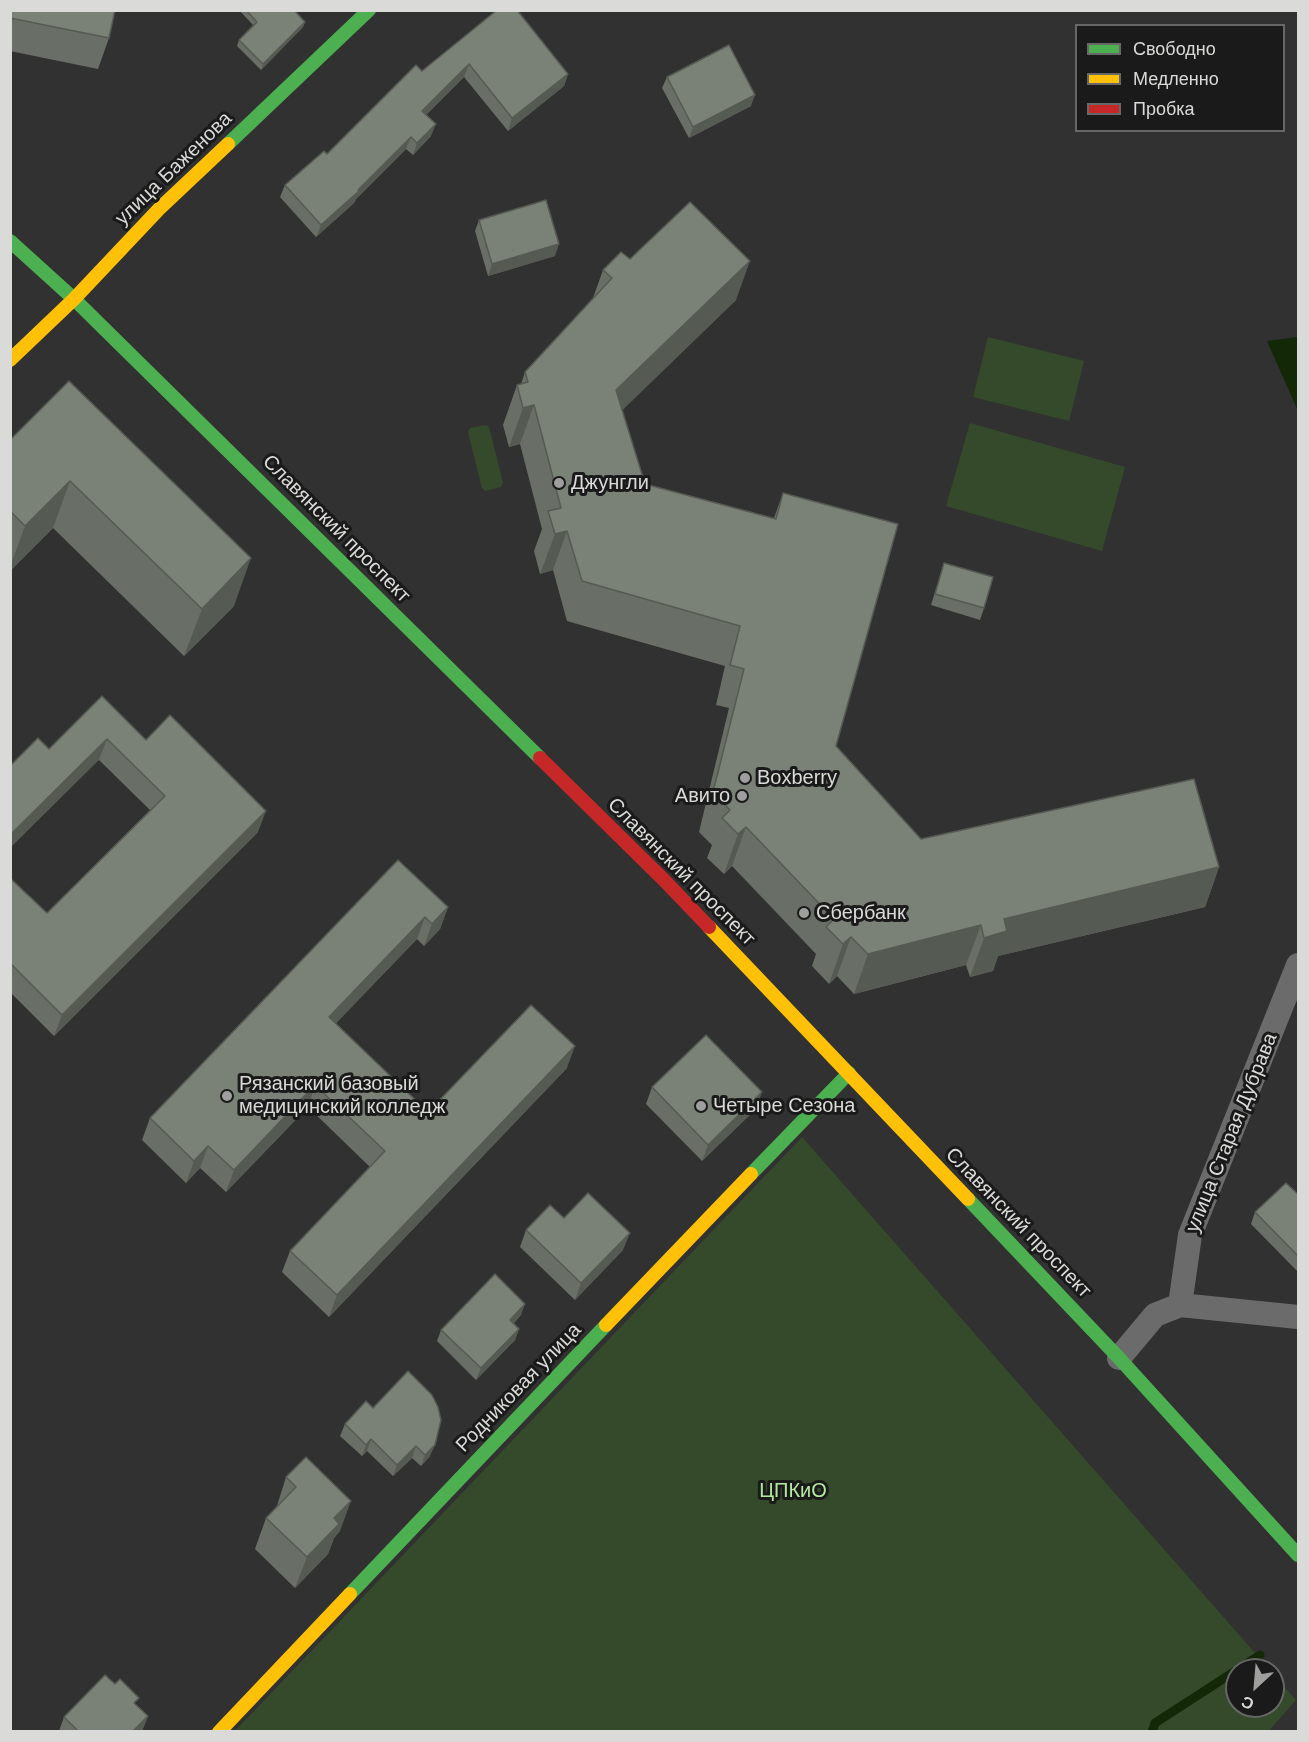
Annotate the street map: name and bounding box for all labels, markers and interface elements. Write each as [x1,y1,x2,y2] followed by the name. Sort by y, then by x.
[1075,24,1285,132] legend
[1133,39,1216,59] text: Свободно
[1133,69,1219,89] text: Медленно
[1133,99,1195,119] text: Пробка
[111,107,237,231] street label: улица Баженова
[257,450,415,608] street label: Славянский проспект
[571,471,649,495] place label: Джунгли
[552,476,566,490] marker: Джунгли
[757,766,837,790] place label: Boxberry
[738,771,752,785] marker: Boxberry
[675,784,730,808] place label: Авито
[735,789,749,803] marker: Авито
[602,793,760,951] street label: Славянский проспект
[816,901,906,925] place label: Сбербанк
[797,906,811,920] marker: Сбербанк
[1181,1030,1283,1236] street label: улица Старая Дубрава
[239,1072,445,1119] place label: Рязанский базовый медицинский колледж
[220,1089,234,1103] marker: Рязанский базовый медицинский колледж
[713,1094,855,1118] place label: Четыре Сезона
[694,1099,708,1113] marker: Четыре Сезона
[940,1143,1096,1303] street label: Славянский проспект
[451,1319,587,1457] street label: Родниковая улица
[759,1479,827,1503] park label: ЦПКиО
[1225,1658,1285,1718] north arrow
[1239,1693,1257,1713] text: С

